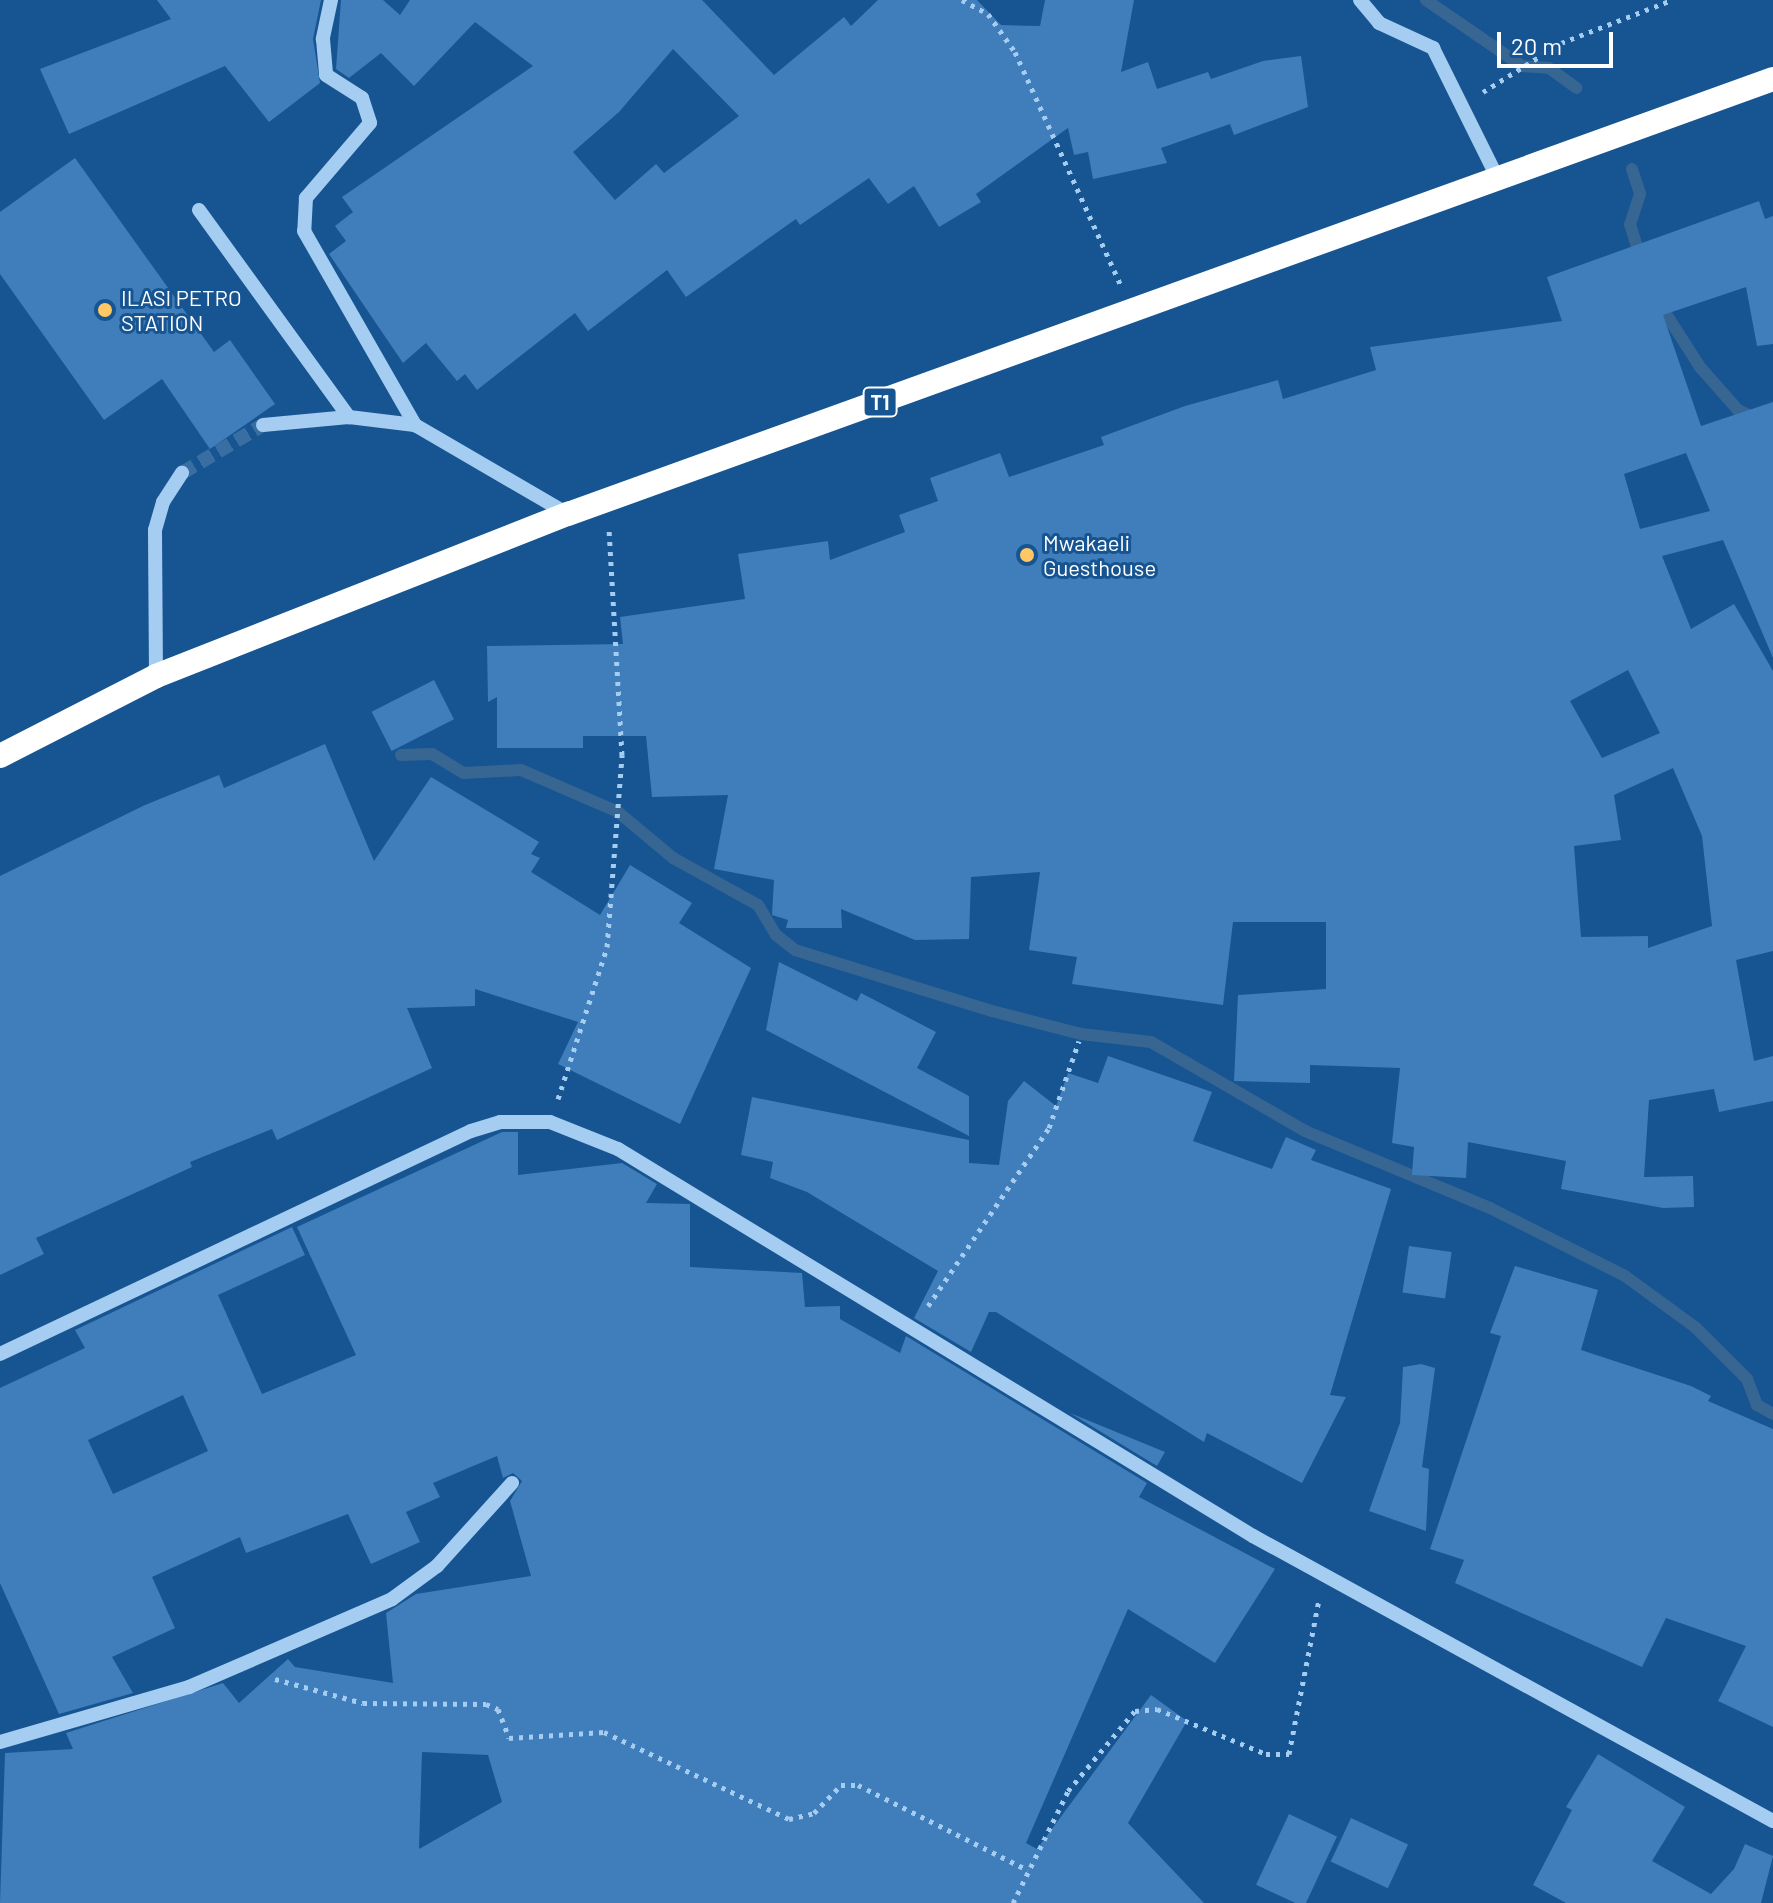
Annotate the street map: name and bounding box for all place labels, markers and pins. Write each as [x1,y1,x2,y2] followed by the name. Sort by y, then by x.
[121,284,242,336] place label: ILASI PETRO STATION
[96,301,114,319] marker: ILASI PETRO STATION
[1043,529,1156,580] place label: Mwakaeli Guesthouse
[1018,546,1036,564] marker: Mwakaeli Guesthouse

